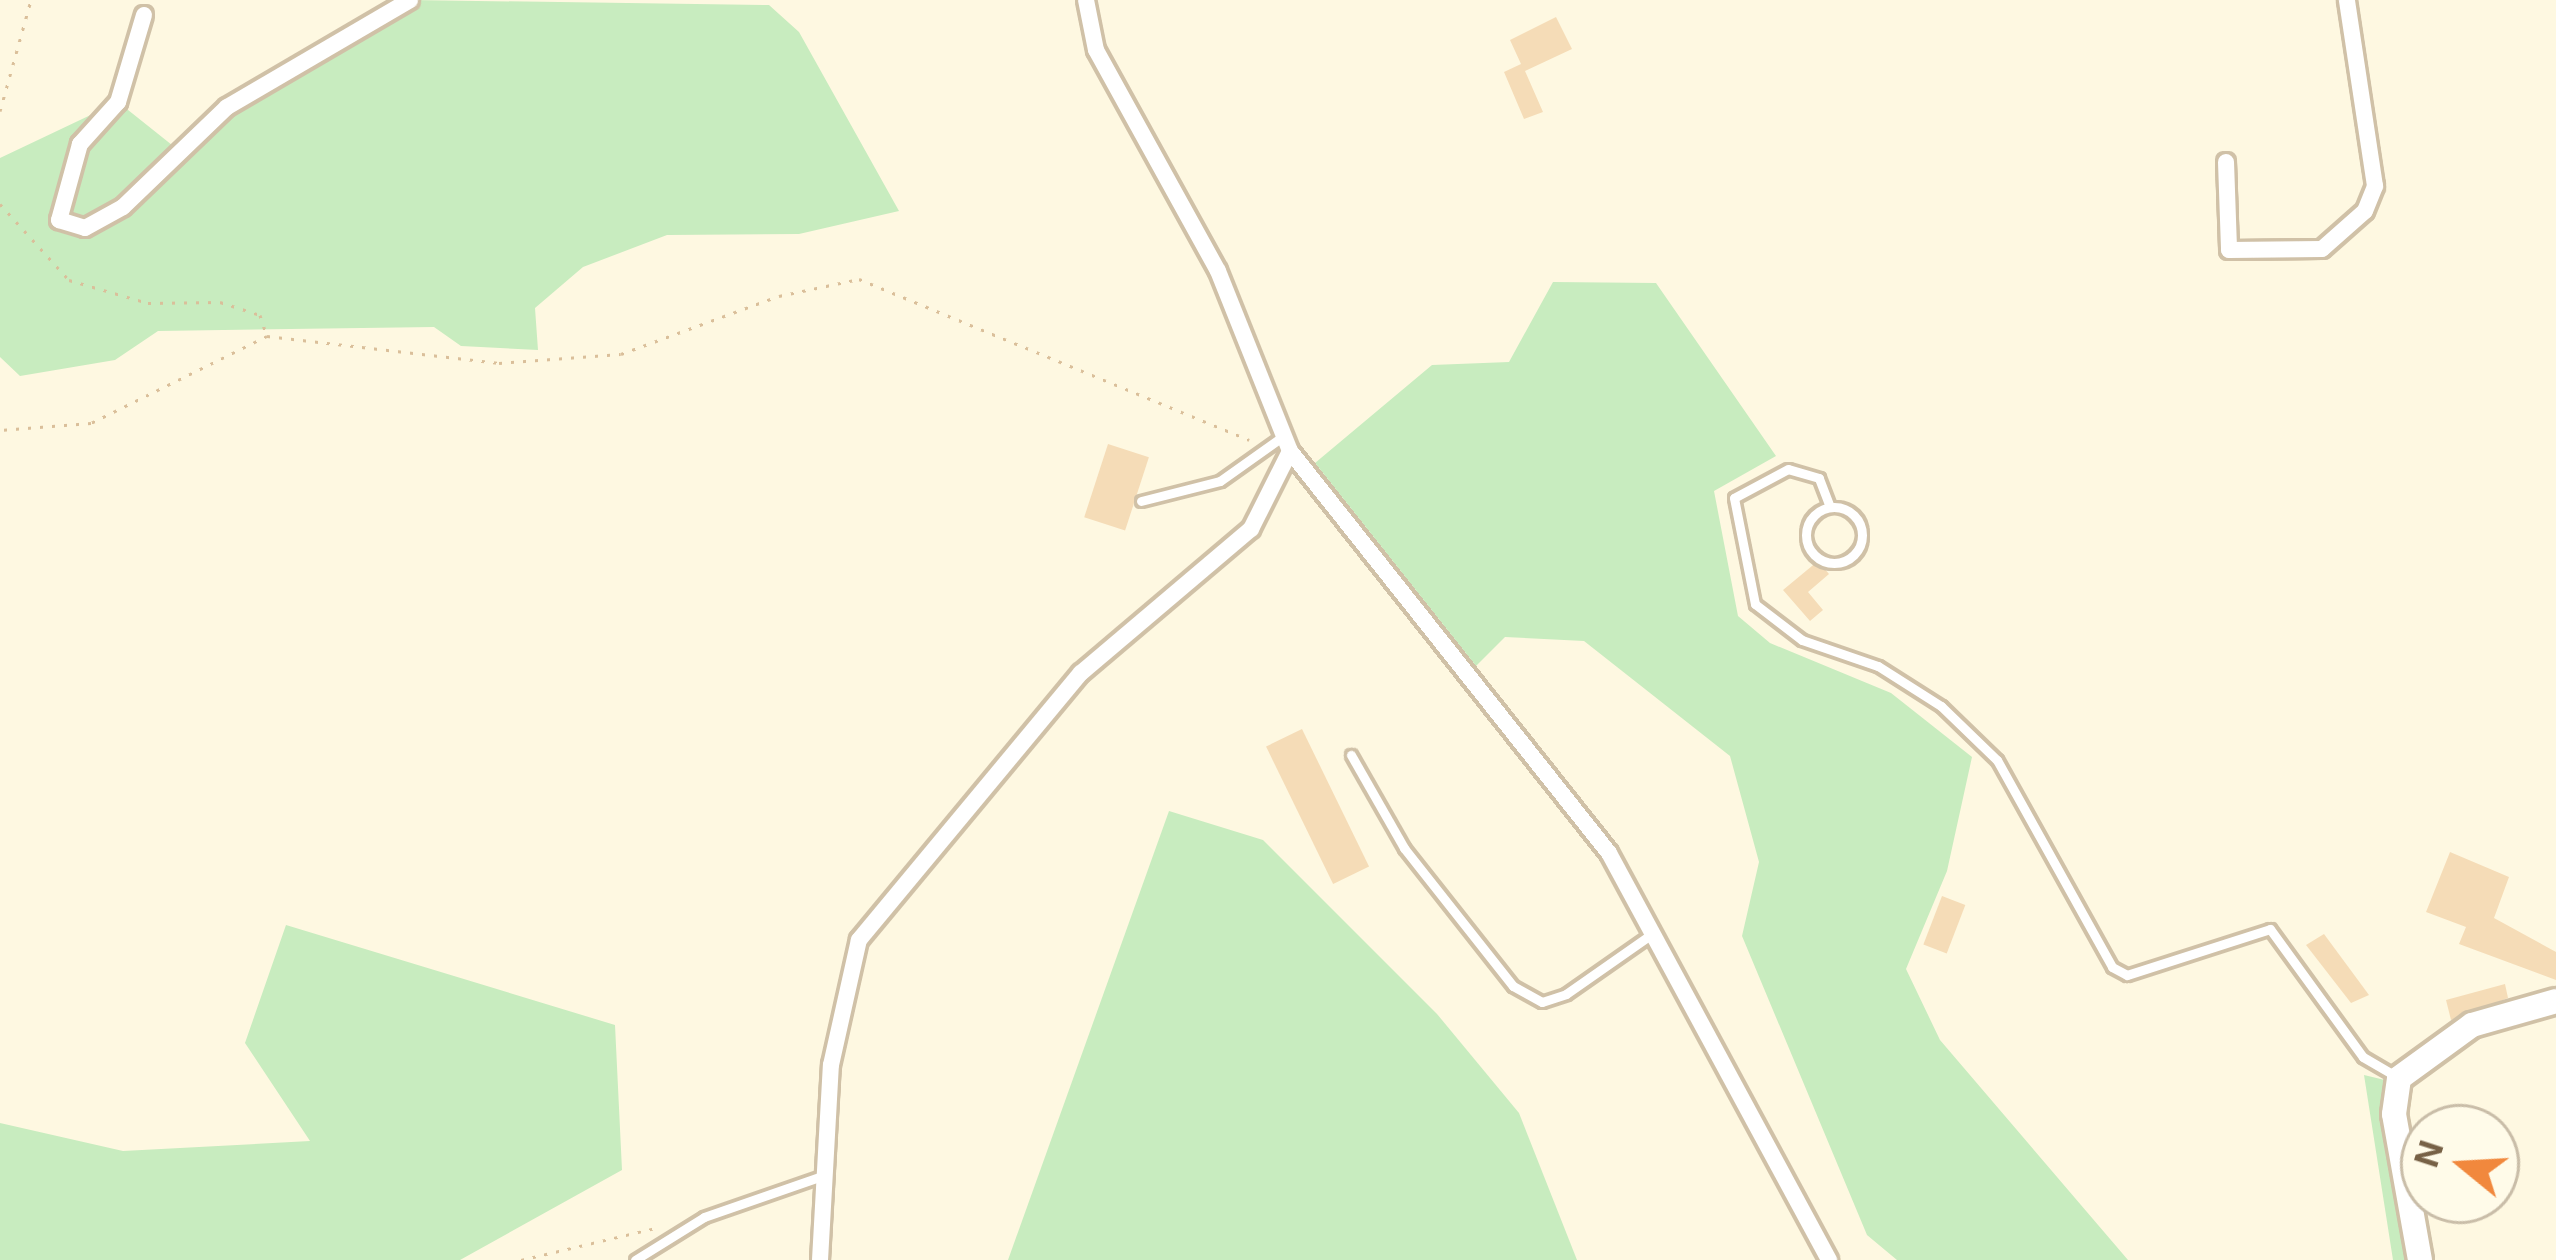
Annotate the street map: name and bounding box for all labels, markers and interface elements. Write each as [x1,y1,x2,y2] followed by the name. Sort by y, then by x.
[2400,1104,2520,1224] north arrow
[2406,1136,2452,1172] text: N

